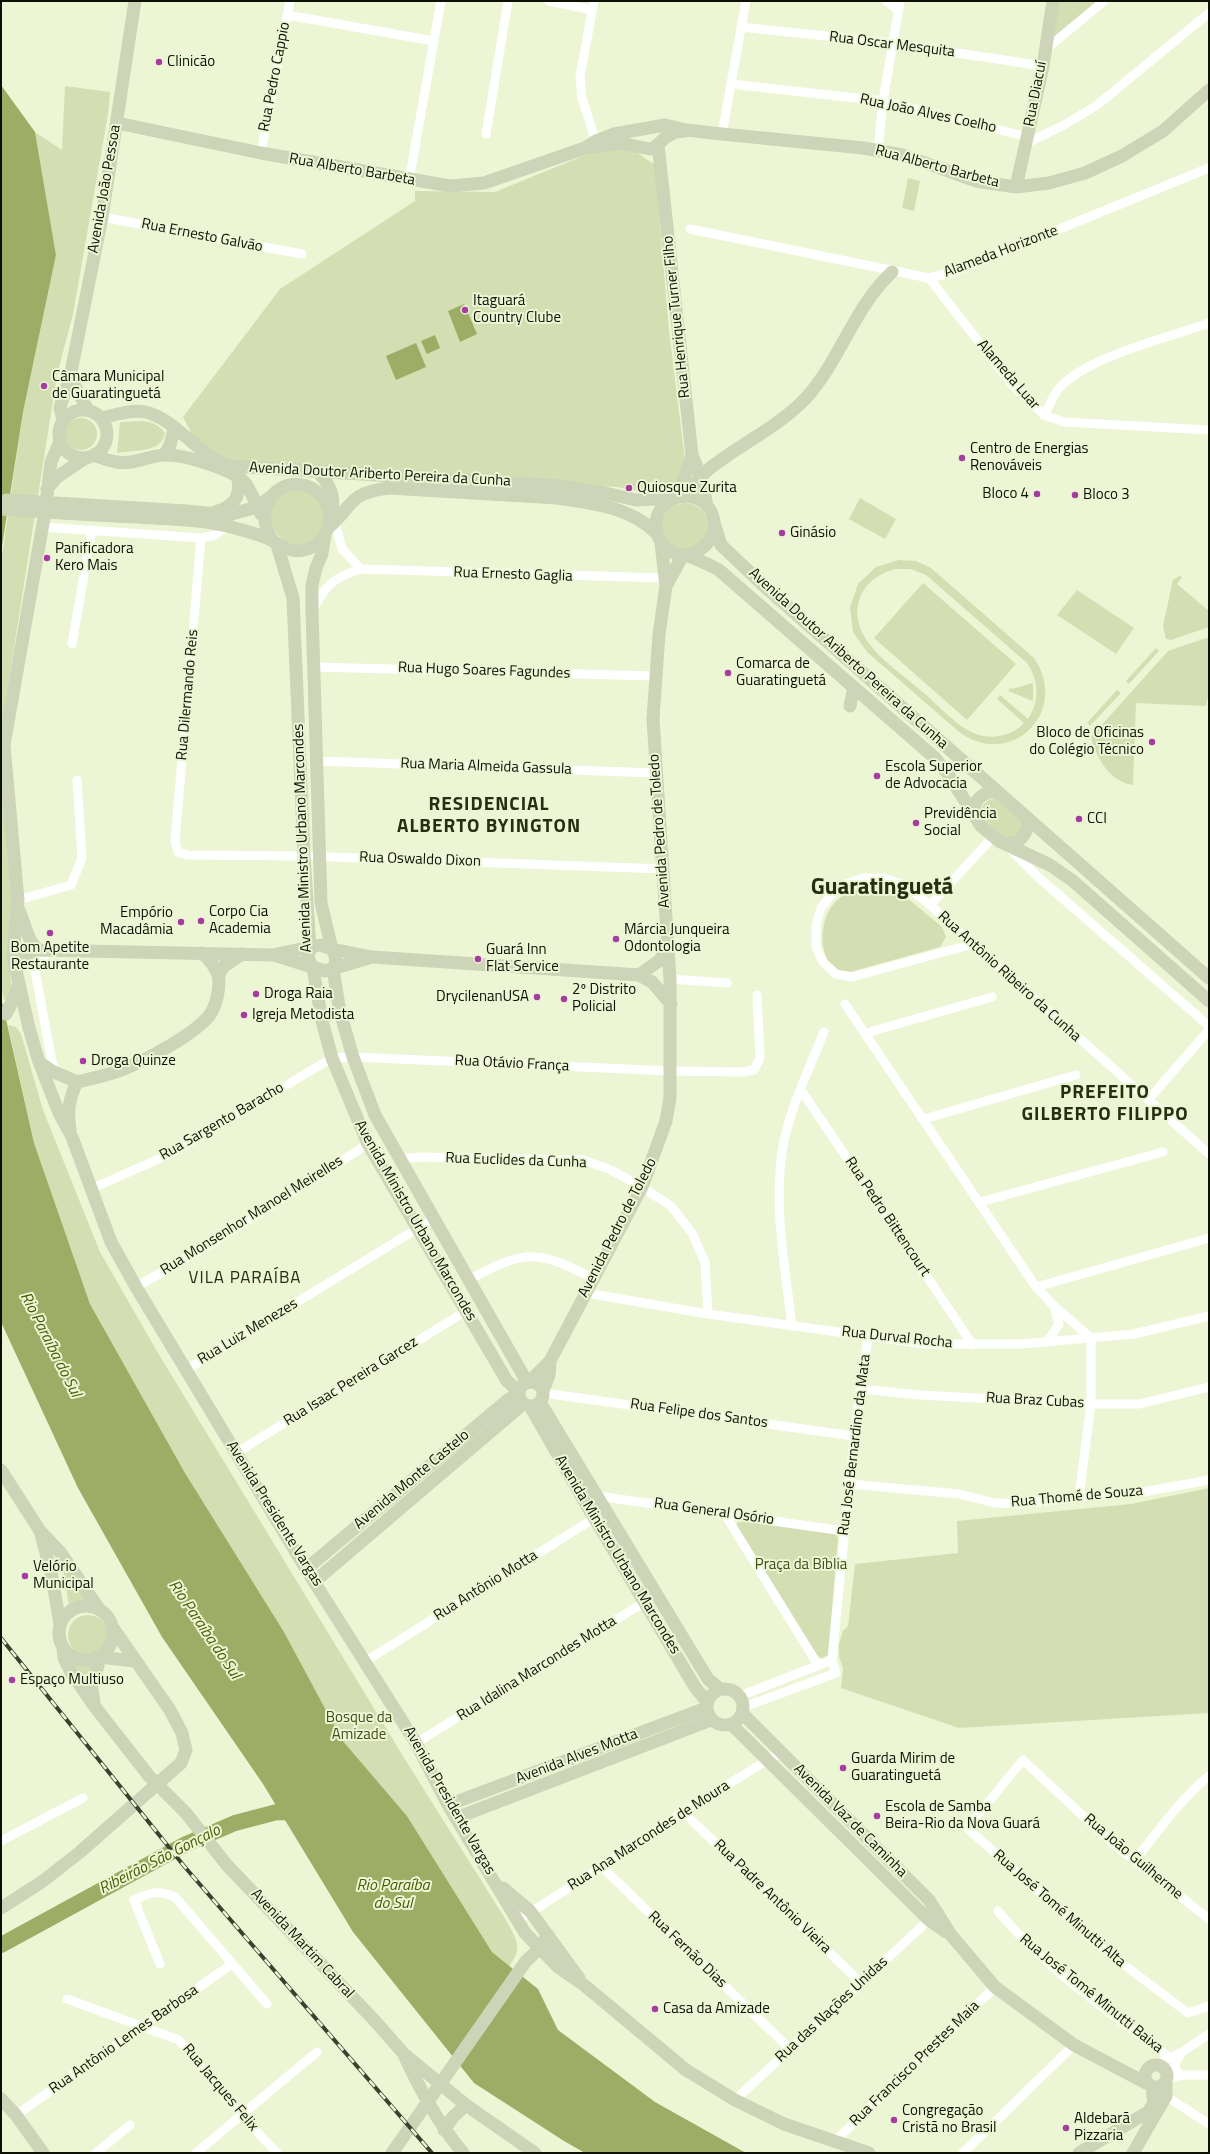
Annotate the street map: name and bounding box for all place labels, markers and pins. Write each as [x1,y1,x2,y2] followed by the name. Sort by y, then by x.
[167,53,215,71] place label: Clinicão
[154,57,164,67] marker: Clinicão
[473,292,561,327] place label: Itaguará Country Clube
[460,305,470,315] marker: Itaguará Country Clube
[52,368,164,403] place label: Câmara Municipal de Guaratinguetá
[39,381,49,391] marker: Câmara Municipal de Guaratinguetá
[970,440,1088,475] place label: Centro de Energias Renováveis
[957,453,967,463] marker: Centro de Energias Renováveis
[637,479,737,497] place label: Quiosque Zurita
[624,483,634,493] marker: Quiosque Zurita
[982,485,1029,503] place label: Bloco 4
[1083,486,1130,504] place label: Bloco 3
[1032,489,1042,499] marker: Bloco 4
[1070,490,1080,500] marker: Bloco 3
[790,524,836,542] place label: Ginásio
[777,528,787,538] marker: Ginásio
[55,540,134,575] place label: Panificadora Kero Mais
[42,553,52,563] marker: Panificadora Kero Mais
[736,655,826,690] place label: Comarca de Guaratinguetá
[723,668,733,678] marker: Comarca de Guaratinguetá
[1029,724,1144,759] place label: Bloco de Oficinas do Colégio Técnico
[1147,737,1157,747] marker: Bloco de Oficinas do Colégio Técnico
[885,758,982,793] place label: Escola Superior de Advocacia
[872,771,882,781] marker: Escola Superior de Advocacia
[924,805,997,840] place label: Previdência Social
[1087,810,1107,828] place label: CCI
[1074,814,1084,824] marker: CCI
[911,818,921,828] marker: Previdência Social
[209,903,271,938] place label: Corpo Cia Academia
[100,904,173,939] place label: Empório Macadâmia
[196,916,206,926] marker: Corpo Cia Academia
[176,917,186,927] marker: Empório Macadâmia
[624,921,730,956] place label: Márcia Junqueira Odontologia
[45,928,55,938] marker: Bom Apetite Restaurante
[611,934,621,944] marker: Márcia Junqueira Odontologia
[11,939,89,974] place label: Bom Apetite Restaurante
[486,941,559,976] place label: Guará Inn Flat Service
[473,954,483,964] marker: Guará Inn Flat Service
[572,981,636,1016] place label: 2º Distrito Policial
[264,985,333,1003] place label: Droga Raia
[436,988,529,1006] place label: DrycilenanUSA
[251,989,261,999] marker: Droga Raia
[532,992,542,1002] marker: DrycilenanUSA
[559,994,569,1004] marker: 2º Distrito Policial
[252,1006,354,1024] place label: Igreja Metodista
[239,1010,249,1020] marker: Igreja Metodista
[91,1052,176,1070] place label: Droga Quinze
[78,1056,88,1066] marker: Droga Quinze
[33,1558,94,1593] place label: Velório Municipal
[20,1571,30,1581] marker: Velório Municipal
[20,1671,124,1689] place label: Espaço Multiuso
[7,1675,17,1685] marker: Espaço Multiuso
[851,1750,955,1785] place label: Guarda Mirim de Guaratinguetá
[838,1763,848,1773] marker: Guarda Mirim de Guaratinguetá
[885,1798,1040,1833] place label: Escola de Samba Beira-Rio da Nova Guará
[872,1811,882,1821] marker: Escola de Samba Beira-Rio da Nova Guará
[663,2000,770,2018] place label: Casa da Amizade
[650,2004,660,2014] marker: Casa da Amizade
[902,2102,997,2137] place label: Congregação Cristã no Brasil
[1074,2110,1130,2145] place label: Aldebarã Pizzaria
[889,2115,899,2125] marker: Congregação Cristã no Brasil
[1061,2123,1071,2133] marker: Aldebarã Pizzaria

